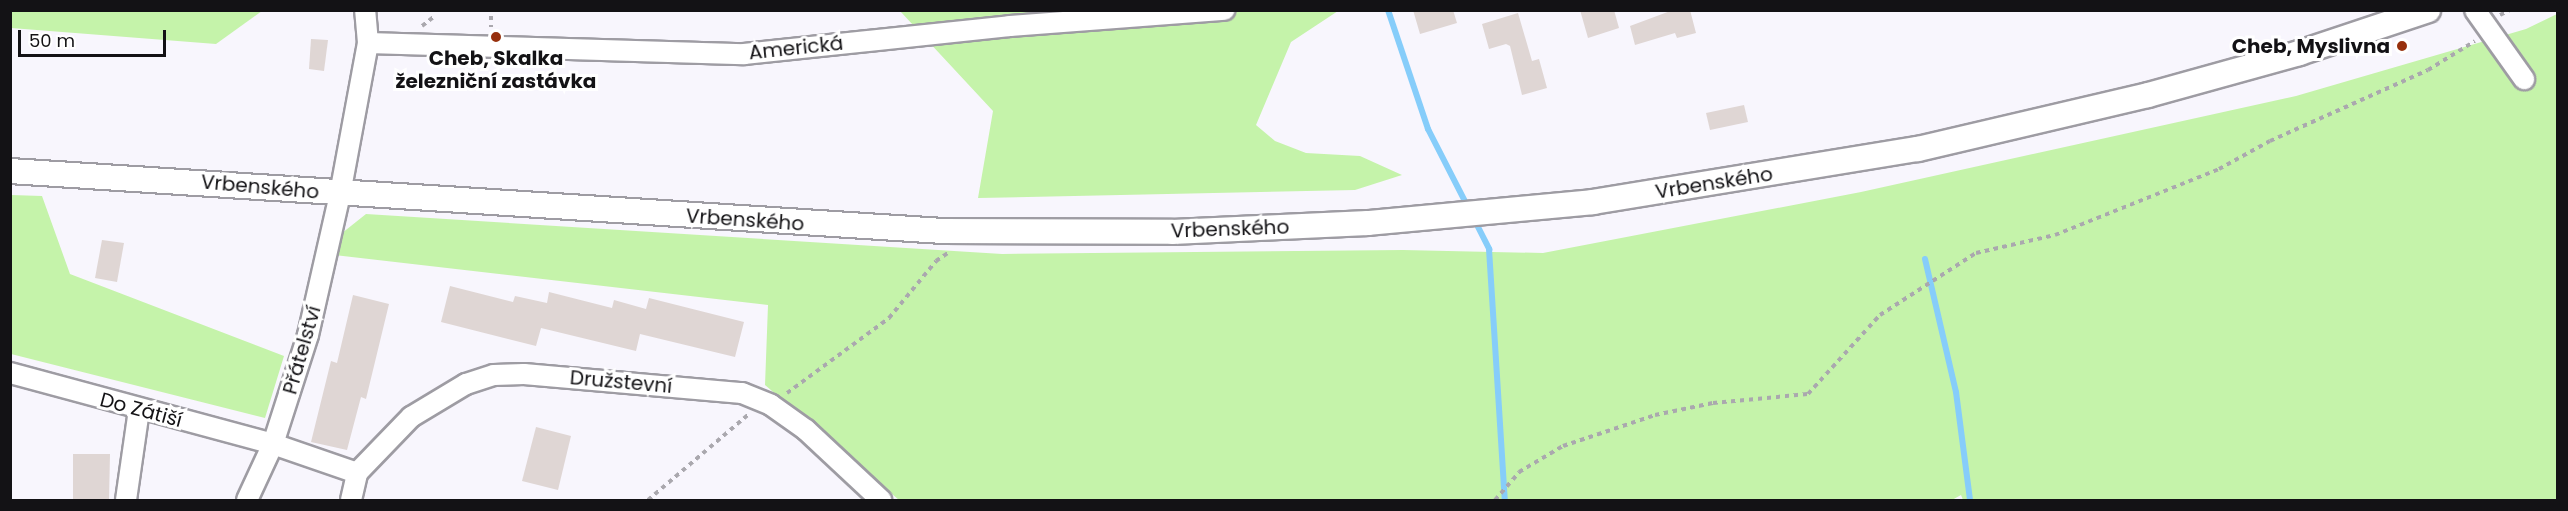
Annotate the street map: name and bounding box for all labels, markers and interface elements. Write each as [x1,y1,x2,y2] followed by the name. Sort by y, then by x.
[21,18,170,56] scale bar
[29,28,75,53] text: 50 m
[489,30,503,44] marker: Cheb, Skalka železniční zastávka
[748,31,844,65] street label: Americká
[2232,34,2390,58] place label: Cheb, Myslivna
[2395,39,2409,53] marker: Cheb, Myslivna
[396,47,596,94] place label: Cheb, Skalka železniční zastávka
[1654,162,1774,204] street label: Vrbenského
[200,170,320,204] street label: Vrbenského
[685,204,805,236] street label: Vrbenského
[1170,215,1290,243] street label: Vrbenského
[278,303,326,397] street label: Přátelství
[569,366,673,398] street label: Družstevní
[97,388,185,432] street label: Do Zátiší

